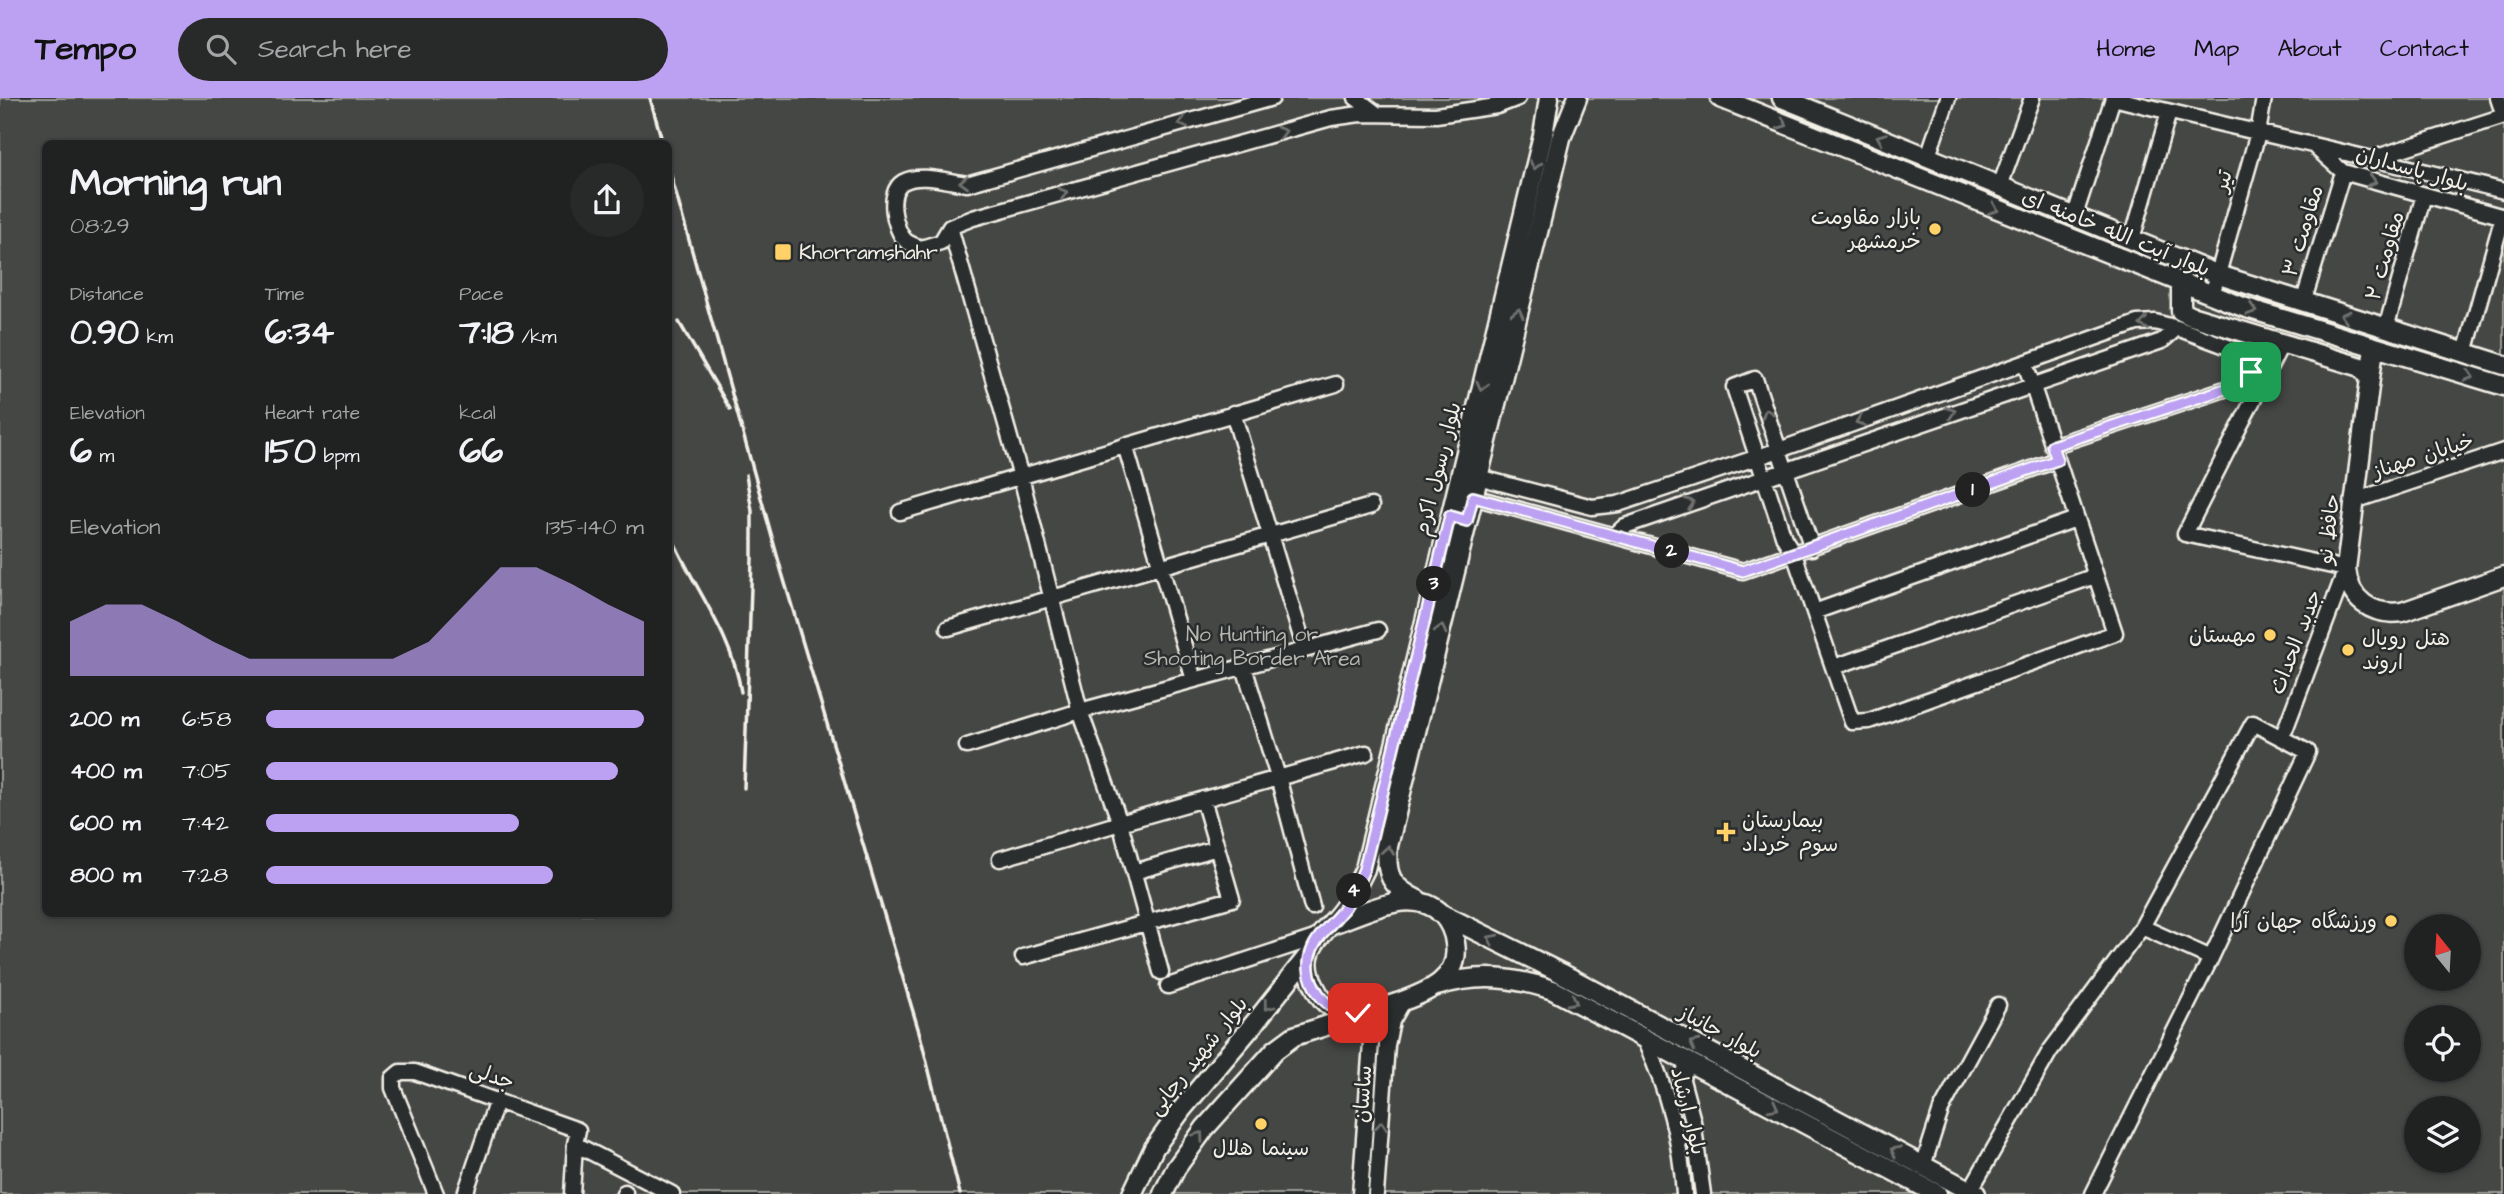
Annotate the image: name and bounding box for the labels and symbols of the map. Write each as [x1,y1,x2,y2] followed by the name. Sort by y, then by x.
[1177,115,1189,129] one-way arrow
[1777,115,1789,129] one-way arrow
[1276,125,1288,140] one-way arrow
[1876,132,1888,146] one-way arrow
[2352,139,2472,199] street label: بلوار پاسداران
[1529,159,1544,171] one-way arrow
[2206,166,2240,197] street label: تیر
[2366,172,2378,187] one-way arrow
[958,174,969,189] one-way arrow
[2018,182,2214,284] street label: بلوار آیت الله خامنه ای
[2275,182,2331,280] street label: مقاومت ۳
[1057,186,1069,201] one-way arrow
[1988,200,2000,214] one-way arrow
[1811,203,1921,256] place label: بازار مقاومت خرمشهر
[2358,208,2412,304] street label: مقاومت ۲
[1927,221,1943,237] marker: بازار مقاومت خرمشهر
[799,238,938,267] place label: Khorramshahr
[773,242,793,262] marker: Khorramshahr
[2245,301,2257,316] one-way arrow
[1510,307,1525,319] one-way arrow
[2339,309,2351,324] one-way arrow
[2138,316,2150,331] one-way arrow
[2221,342,2281,402] pin
[2463,367,2475,382] one-way arrow
[1476,380,1490,392] one-way arrow
[1407,399,1470,539] street label: بلوار رسول اکرم
[1944,406,1957,420] one-way arrow
[1761,408,1775,420] one-way arrow
[1854,413,1866,427] one-way arrow
[2367,426,2477,487] street label: خیابان مهناز
[1955,472,1990,508] pin: 1
[2311,493,2347,567] street label: حافظ نو
[1683,497,1695,511] one-way arrow
[1654,533,1690,568] pin: 2
[1416,566,1452,602] pin: 3
[2263,585,2329,699] street label: جدبد الحداث
[1144,620,1361,675] park label: No Hunting or Shooting Border Area
[2189,621,2256,650] place label: مهستان
[1433,623,1447,635] one-way arrow
[2362,624,2450,677] place label: هتل رویال اروند
[2262,627,2278,643] marker: مهستان
[2340,642,2356,658] marker: هتل رویال اروند
[1742,806,1838,860] place label: بیمارستان سوم خرداد
[1716,822,1736,842] marker: بیمارستان سوم خرداد
[1380,844,1395,856] one-way arrow
[1336,874,1372,908] pin: 4
[2230,907,2377,936] place label: ورزشگاه جهان آرا
[2383,913,2399,929] marker: ورزشگاه جهان آرا
[2404,914,2482,990] north arrow
[1487,933,1499,947] one-way arrow
[1328,983,1388,1043] pin
[1141,990,1255,1122] street label: بلوار شهید رجایی
[1566,993,1578,1006] one-way arrow
[1672,997,1767,1066] street label: بلوار جانباز
[1264,998,1276,1011] one-way arrow
[1688,1039,1701,1052] one-way arrow
[466,1055,518,1097] street label: جدلی
[1347,1064,1379,1124] street label: ساسان
[1663,1064,1713,1158] street label: بلوار ارشاد
[1767,1099,1779,1113] one-way arrow
[1253,1116,1269,1132] marker: سینما هلال
[1374,1120,1389,1131] one-way arrow
[1191,1131,1203,1144] one-way arrow
[1213,1134,1309,1163] place label: سینما هلال
[1889,1145,1902,1159] one-way arrow

